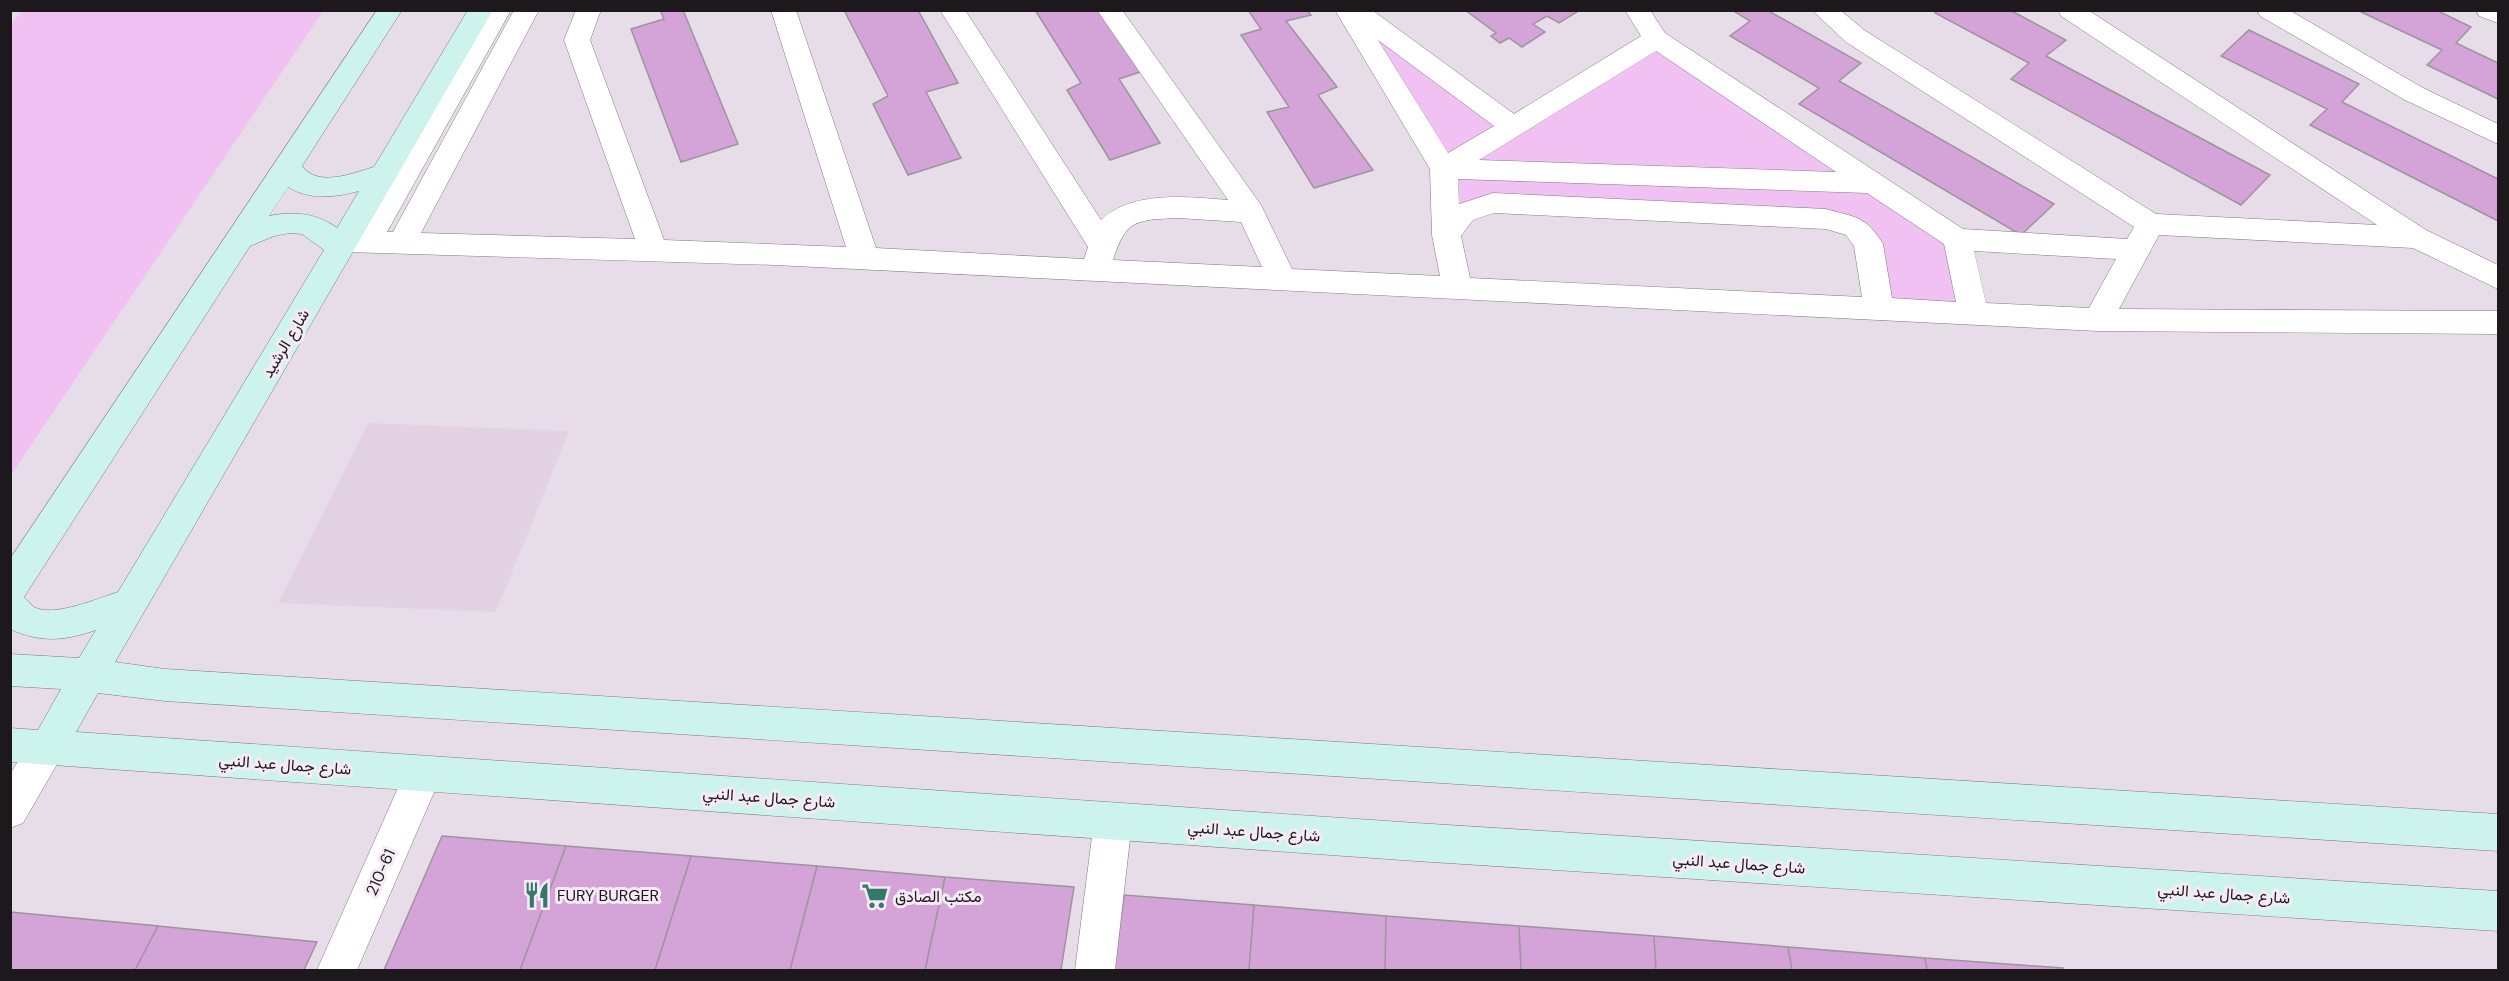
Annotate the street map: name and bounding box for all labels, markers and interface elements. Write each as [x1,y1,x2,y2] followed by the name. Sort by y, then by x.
[257,305,315,382] street label: شارع الرشيد
[218,749,352,783] street label: شارع جمال عبد النبي
[702,782,836,816] street label: شارع جمال عبد النبي
[1187,816,1321,850] street label: شارع جمال عبد النبي
[361,846,400,899] street label: 210-61
[1672,848,1806,882] street label: شارع جمال عبد النبي
[2157,878,2291,912] street label: شارع جمال عبد النبي
[522,880,552,910] restaurant icon: FURY BURGER
[860,881,890,911] supermarket icon: مكتب الصادق
[557,885,659,906] place label: FURY BURGER
[895,886,982,907] place label: مكتب الصادق

